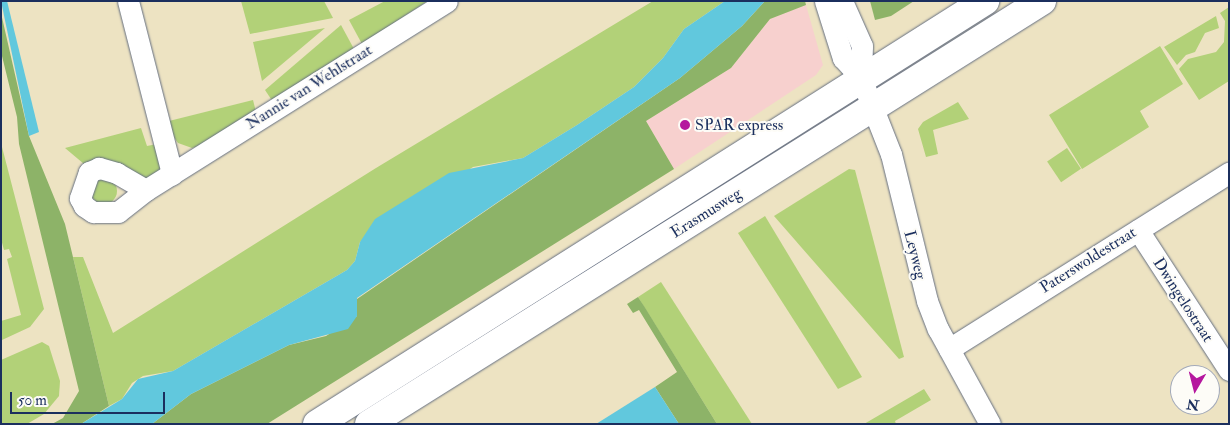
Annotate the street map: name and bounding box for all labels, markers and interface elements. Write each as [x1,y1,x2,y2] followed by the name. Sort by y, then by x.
[242,40,376,134] street label: Nannie van Wehlstraat
[695,115,783,135] place label: SPAR express
[679,119,691,131] marker: SPAR express
[667,184,745,242] street label: Erasmusweg
[1036,223,1140,297] street label: Paterswoldestraat
[900,229,930,281] street label: Leyweg
[1149,254,1217,346] street label: Dwingelostraat
[1170,365,1220,415] north arrow
[12,382,168,414] scale bar
[18,391,47,410] text: 50 m
[1186,395,1200,414] text: N

